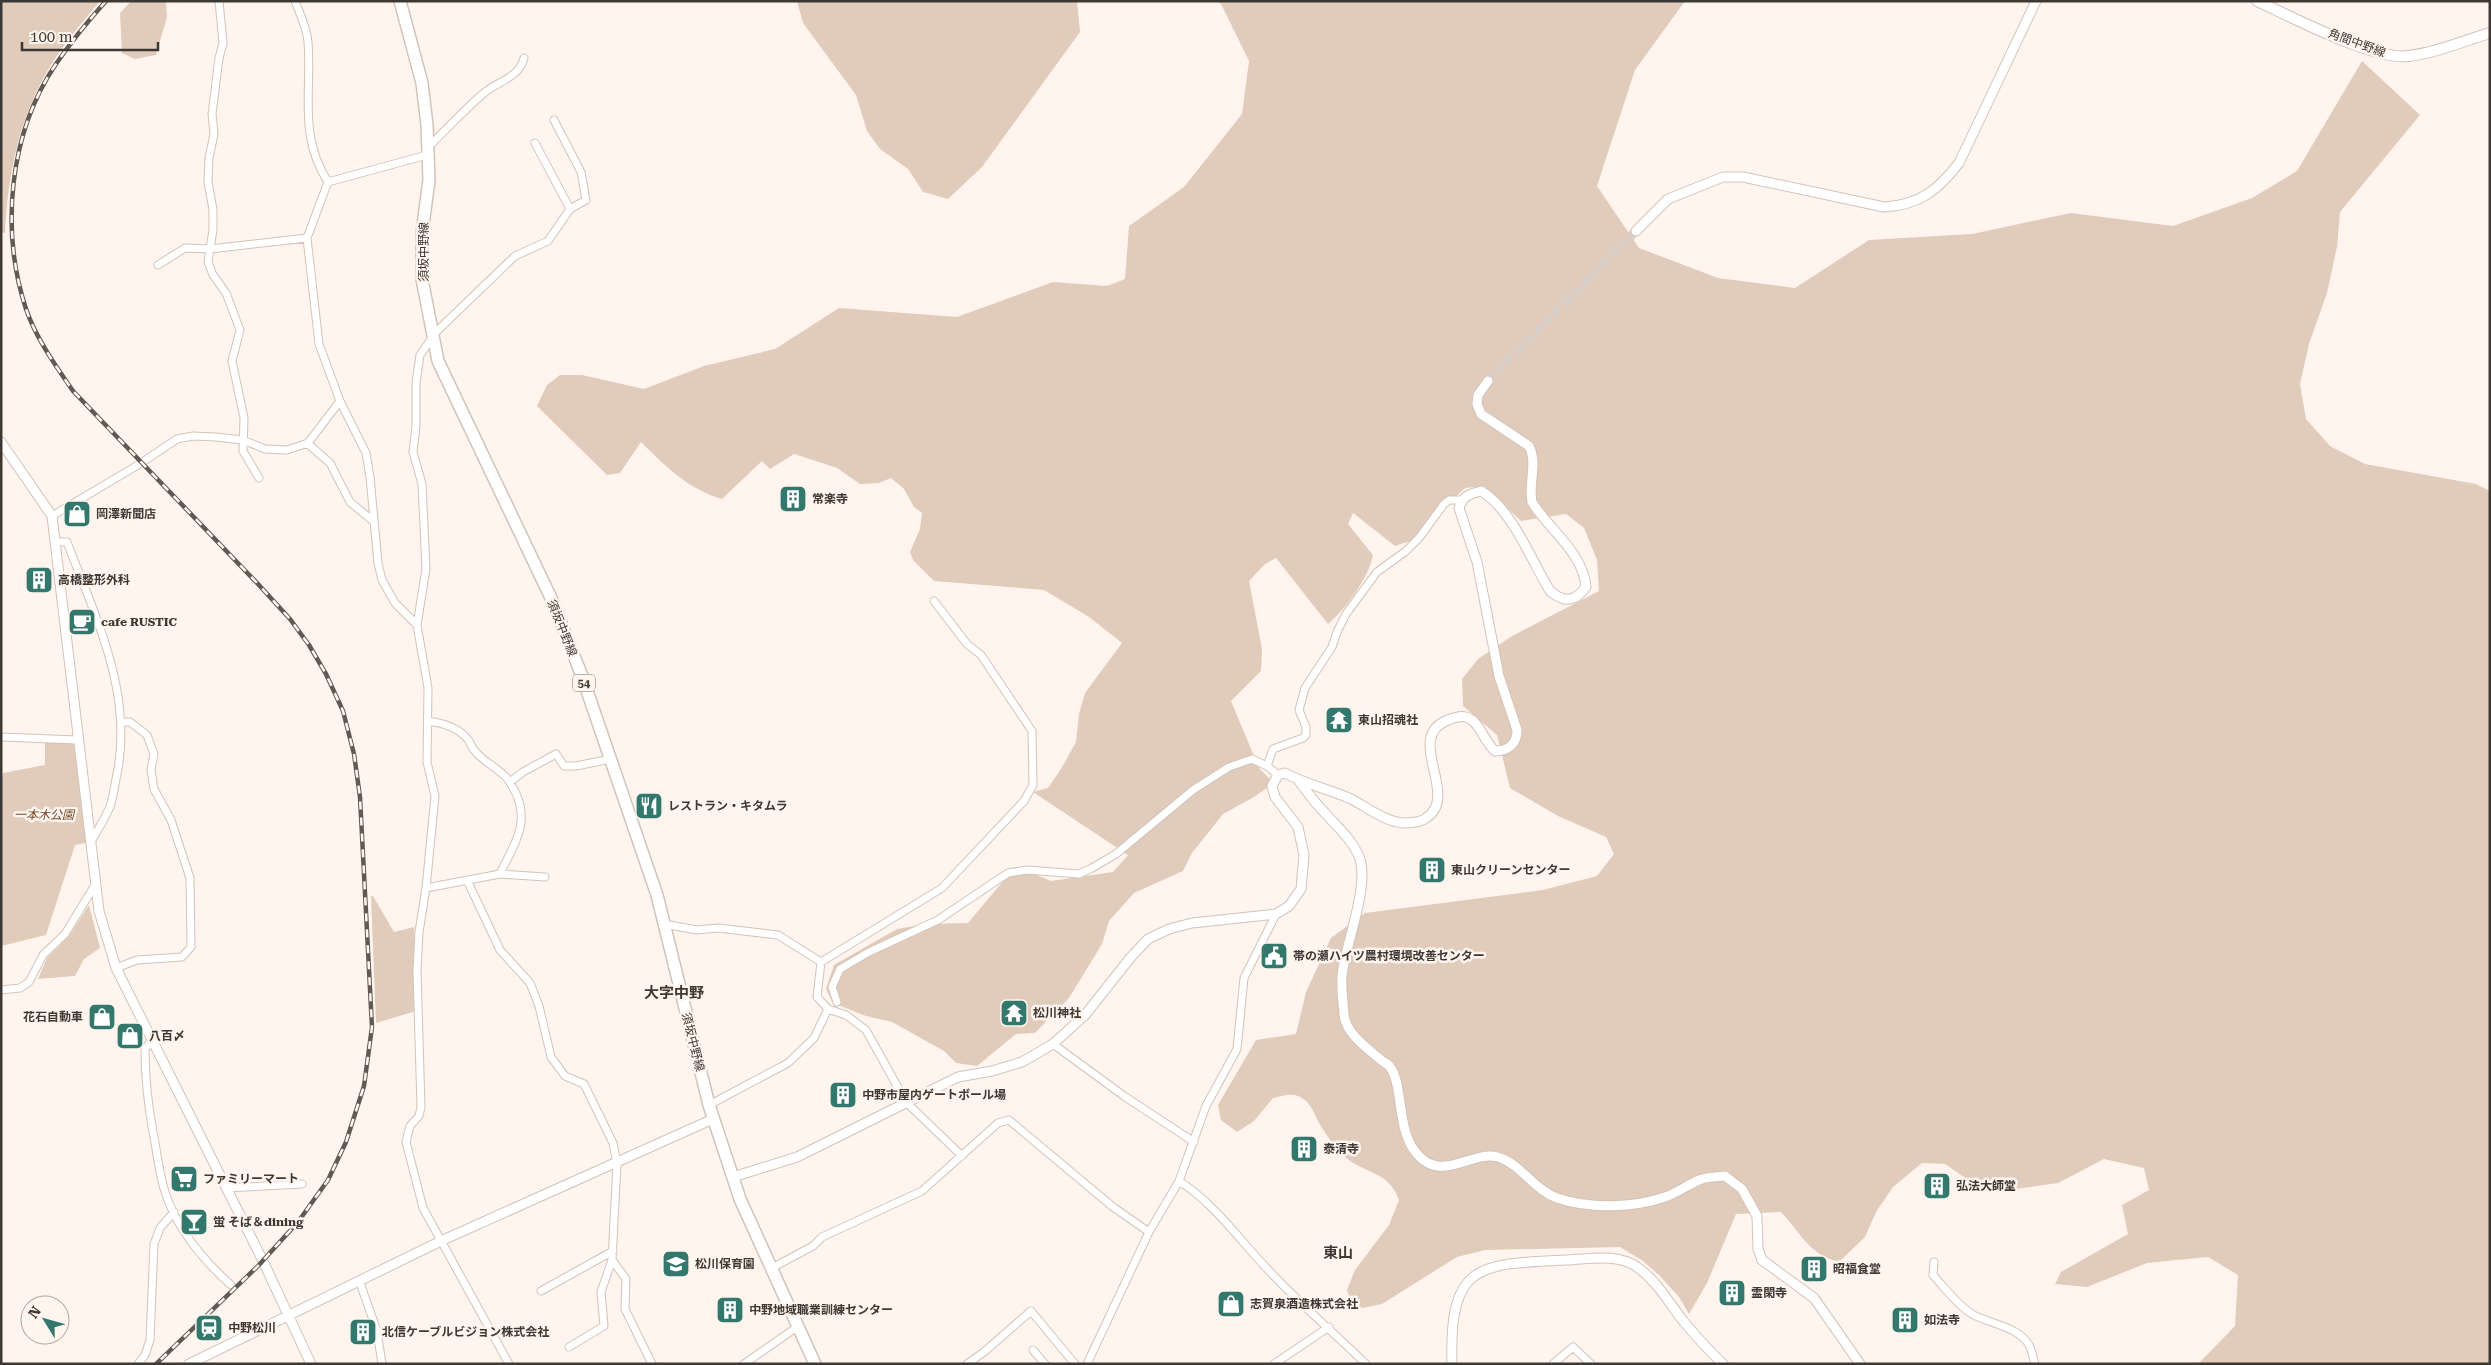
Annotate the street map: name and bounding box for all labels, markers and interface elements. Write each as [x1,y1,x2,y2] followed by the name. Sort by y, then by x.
[22,20,159,52] scale bar
[2326,26,2388,60] street label: 角間中野線
[30,28,73,46] text: 100 m
[417,222,431,282] street label: 須坂中野線
[778,484,808,514] building icon: 常楽寺
[812,492,848,506] place label: 常楽寺
[62,499,92,529] shop icon: 岡澤新聞店
[96,507,156,521] place label: 岡澤新聞店
[24,565,54,595] building icon: 高橋整形外科
[58,573,130,587] place label: 高橋整形外科
[544,598,580,658] street label: 須坂中野線
[67,607,97,637] cafe icon: cafe RUSTIC
[101,615,177,629] place label: cafe RUSTIC
[573,674,595,691] road number: 54
[1324,705,1354,735] temple icon: 東山招魂社
[1358,713,1418,727] place label: 東山招魂社
[634,791,664,821] restaurant icon: レストラン・キタムラ
[668,799,787,813] place label: レストラン・キタムラ
[14,808,76,822] park label: 一本木公園
[1417,855,1447,885] building icon: 東山クリーンセンター
[1451,863,1570,877] place label: 東山クリーンセンター
[1259,941,1289,971] public building icon: 帯の瀬ハイツ農村環境改善センター
[1293,949,1485,963] place label: 帯の瀬ハイツ農村環境改善センター
[644,984,704,1002] district label: 大字中野
[999,998,1029,1028] temple icon: 松川神社
[87,1002,117,1032] shop icon: 花石自動車
[1033,1006,1081,1020] place label: 松川神社
[23,1010,83,1024] place label: 花石自動車
[679,1011,707,1073] street label: 須坂中野線
[115,1021,145,1051] shop icon: 八百〆
[149,1029,185,1043] place label: 八百〆
[828,1080,858,1110] building icon: 中野市屋内ゲートボール場
[862,1088,1006,1102] place label: 中野市屋内ゲートボール場
[1289,1134,1319,1164] building icon: 泰清寺
[1323,1142,1359,1156] place label: 泰清寺
[169,1164,199,1194] supermarket icon: ファミリーマート
[1922,1171,1952,1201] building icon: 弘法大師堂
[203,1172,299,1186] place label: ファミリーマート
[1956,1179,2016,1193] place label: 弘法大師堂
[179,1207,209,1237] bar icon: 蛍 そば＆dining
[213,1215,304,1229] place label: 蛍 そば＆dining
[1323,1244,1353,1262] district label: 東山
[661,1249,691,1279] school or university icon: 松川保育園
[1799,1254,1829,1284] building icon: 昭福食堂
[695,1257,755,1271] place label: 松川保育園
[1833,1262,1881,1276] place label: 昭福食堂
[1717,1278,1747,1308] building icon: 霊閑寺
[1751,1286,1787,1300] place label: 霊閑寺
[1216,1289,1246,1319] shop icon: 志賀泉酒造株式会社
[20,1295,70,1345] north arrow
[715,1295,745,1325] building icon: 中野地域職業訓練センター
[1250,1297,1358,1311] place label: 志賀泉酒造株式会社
[25,1303,44,1321] text: N
[749,1303,893,1317] place label: 中野地域職業訓練センター
[1890,1305,1920,1335] building icon: 如法寺
[194,1313,224,1343] station icon: 中野松川
[1924,1313,1960,1327] place label: 如法寺
[348,1317,378,1347] building icon: 北信ケーブルビジョン株式会社
[228,1321,276,1335] place label: 中野松川
[382,1325,549,1339] place label: 北信ケーブルビジョン株式会社

